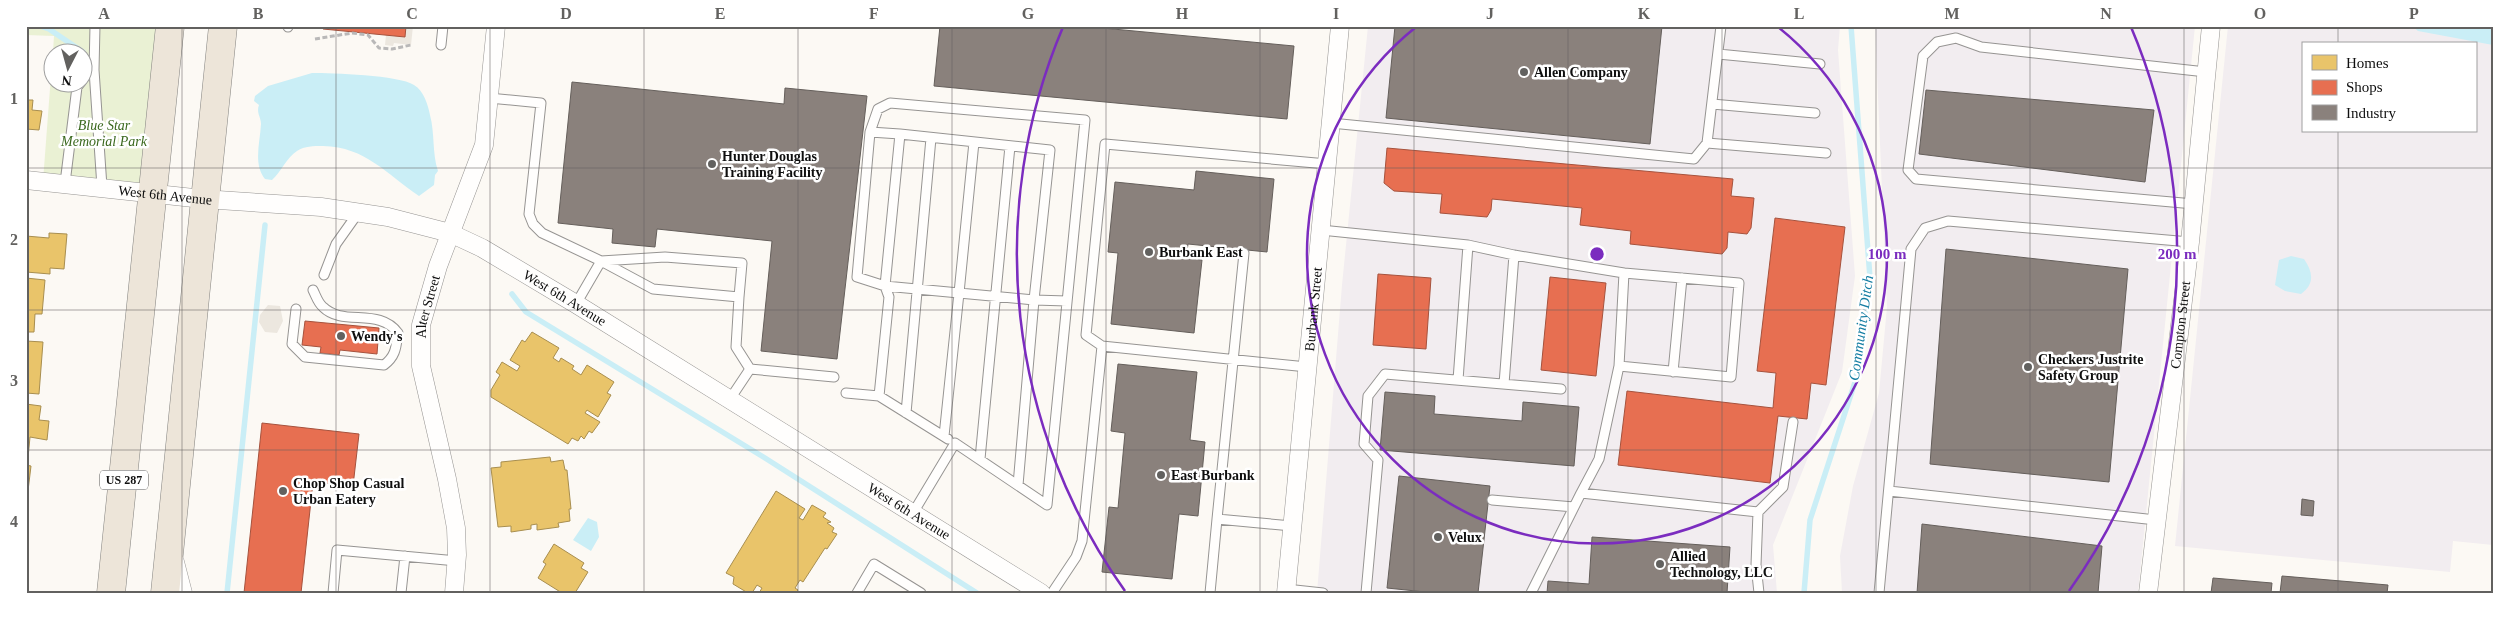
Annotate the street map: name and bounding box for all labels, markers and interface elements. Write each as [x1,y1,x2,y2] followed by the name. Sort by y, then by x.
[98,5,110,22] text: A
[253,5,264,22] text: B
[406,5,418,22] text: C
[560,5,572,22] text: D
[715,5,725,22] text: E
[869,5,879,22] text: F
[1022,5,1035,22] text: G
[1176,5,1189,22] text: H
[1333,5,1339,22] text: I
[1486,5,1494,22] text: J
[1638,5,1651,22] text: K
[1794,5,1804,22] text: L
[1944,5,1960,22] text: M
[2100,5,2112,22] text: N
[2254,5,2266,22] text: O
[2409,5,2419,22] text: P
[42,42,92,92] north arrow
[2302,42,2476,132] legend
[2346,55,2389,71] text: Homes
[1534,65,1628,80] place label: Allen Company
[1518,66,1530,78] marker: Allen Company
[61,72,73,88] text: N
[2346,79,2383,95] text: Shops
[10,90,18,107] text: 1
[2346,105,2396,121] text: Industry
[60,118,148,149] park label: Blue Star Memorial Park
[722,149,822,180] place label: Hunter Douglas Training Facility
[706,158,718,170] marker: Hunter Douglas Training Facility
[117,183,213,208] street label: West 6th Avenue
[10,231,18,248] text: 2
[1159,245,1243,260] place label: Burbank East
[1588,245,1606,263] centre of rings
[1143,246,1155,258] marker: Burbank East
[1868,246,1907,262] text: 100 m
[2158,246,2197,262] text: 200 m
[1302,266,1325,352] street label: Burbank Street
[520,267,609,329] street label: West 6th Avenue
[414,273,443,338] street label: Alter Street
[1846,274,1876,382] water label: Community Ditch
[2168,280,2193,370] street label: Compton Street
[351,329,403,344] place label: Wendy's
[335,330,347,342] marker: Wendy's
[2038,352,2143,383] place label: Checkers Justrite Safety Group
[2022,361,2034,373] marker: Checkers Justrite Safety Group
[10,372,18,389] text: 3
[1171,468,1255,483] place label: East Burbank
[1155,469,1167,481] marker: East Burbank
[100,470,148,490] road number: US 287
[293,476,404,507] place label: Chop Shop Casual Urban Eatery
[865,480,953,543] street label: West 6th Avenue
[277,485,289,497] marker: Chop Shop Casual Urban Eatery
[10,513,18,530] text: 4
[1448,530,1482,545] place label: Velux
[1432,531,1444,543] marker: Velux
[1670,549,1773,580] place label: Allied Technology, LLC
[1654,558,1666,570] marker: Allied Technology, LLC

